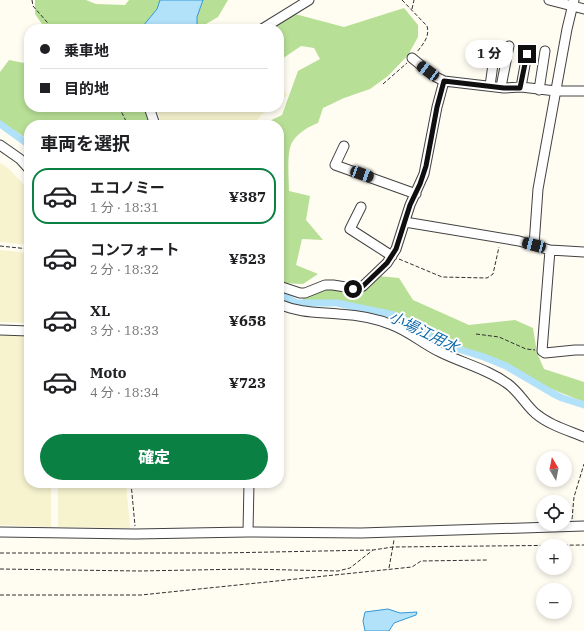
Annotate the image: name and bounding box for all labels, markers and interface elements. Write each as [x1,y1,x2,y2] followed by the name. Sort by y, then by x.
[465,40,513,68] callout: 1 分
[64,41,109,60] text: 乗車地
[477,45,501,62] text: 1 分
[518,45,536,63] route end
[415,59,441,83] car
[64,79,109,98] text: 目的地
[40,132,130,155] text: 車両を選択
[349,164,375,184] car
[42,178,78,214] icon: car
[90,178,165,197] text: エコノミー
[229,187,266,206] text: ¥387
[90,199,159,216] text: 1 分 · 18:31
[521,236,547,254] car
[42,240,78,276] icon: car
[90,240,180,259] text: コンフォート
[229,249,266,268] text: ¥523
[90,261,159,278] text: 2 分 · 18:32
[344,280,362,298] route start
[90,301,110,320] text: XL
[42,302,78,338] icon: car
[386,307,464,357] water label: 小場江用水
[229,311,266,330] text: ¥658
[90,322,159,339] text: 3 分 · 18:33
[90,363,127,382] text: Moto
[42,364,78,400] icon: car
[229,373,266,392] text: ¥723
[90,384,159,401] text: 4 分 · 18:34
[40,434,268,480] button: 確定
[536,451,572,487] north arrow
[536,451,572,619] map controls
[536,495,572,531] button: locate
[536,539,572,575] button: +
[536,583,572,619] button: −

